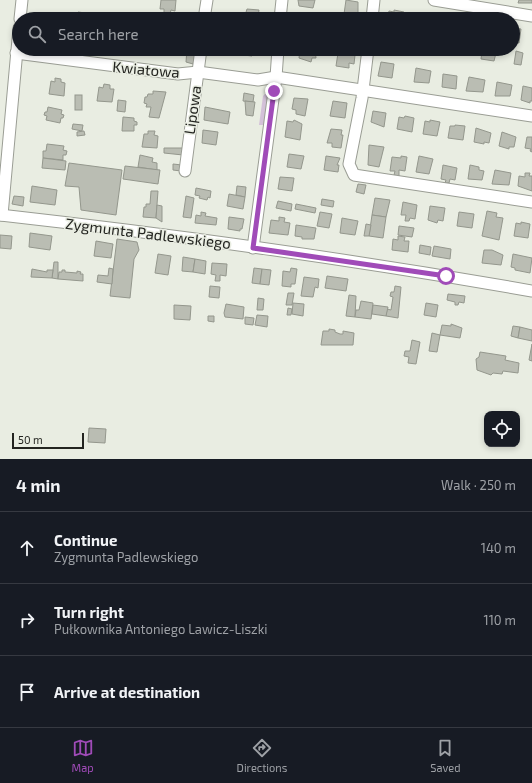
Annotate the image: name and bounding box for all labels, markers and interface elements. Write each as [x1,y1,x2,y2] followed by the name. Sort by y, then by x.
[12,12,520,56] search box
[26,23,48,45] icon: search
[58,25,139,43] text: Search here
[112,57,181,81] street label: Kwiatowa
[265,82,283,100] route end
[180,84,204,135] street label: Lipowa
[64,214,232,252] street label: Zygmunta Padlewskiego
[437,267,455,285] route start
[484,411,520,447] map controls
[484,411,520,447] button: locate
[12,431,84,450] scale bar
[18,433,43,446] text: 50 m
[16,475,60,495] text: 4 min
[441,477,516,493] text: Walk · 250 m
[54,531,117,549] text: Continue
[16,537,38,559] icon: ahead
[481,540,516,556] text: 140 m
[54,549,198,565] text: Zygmunta Padlewskiego
[54,603,124,621] text: Turn right
[16,609,38,631] icon: right
[484,612,516,628] text: 110 m
[54,621,267,637] text: Pułkownika Antoniego Lawicz-Liszki
[16,681,38,703] icon: arrive
[54,683,200,701] text: Arrive at destination
[72,737,94,774] tab: Map
[237,737,287,774] tab: Directions
[430,737,461,774] tab: Saved

